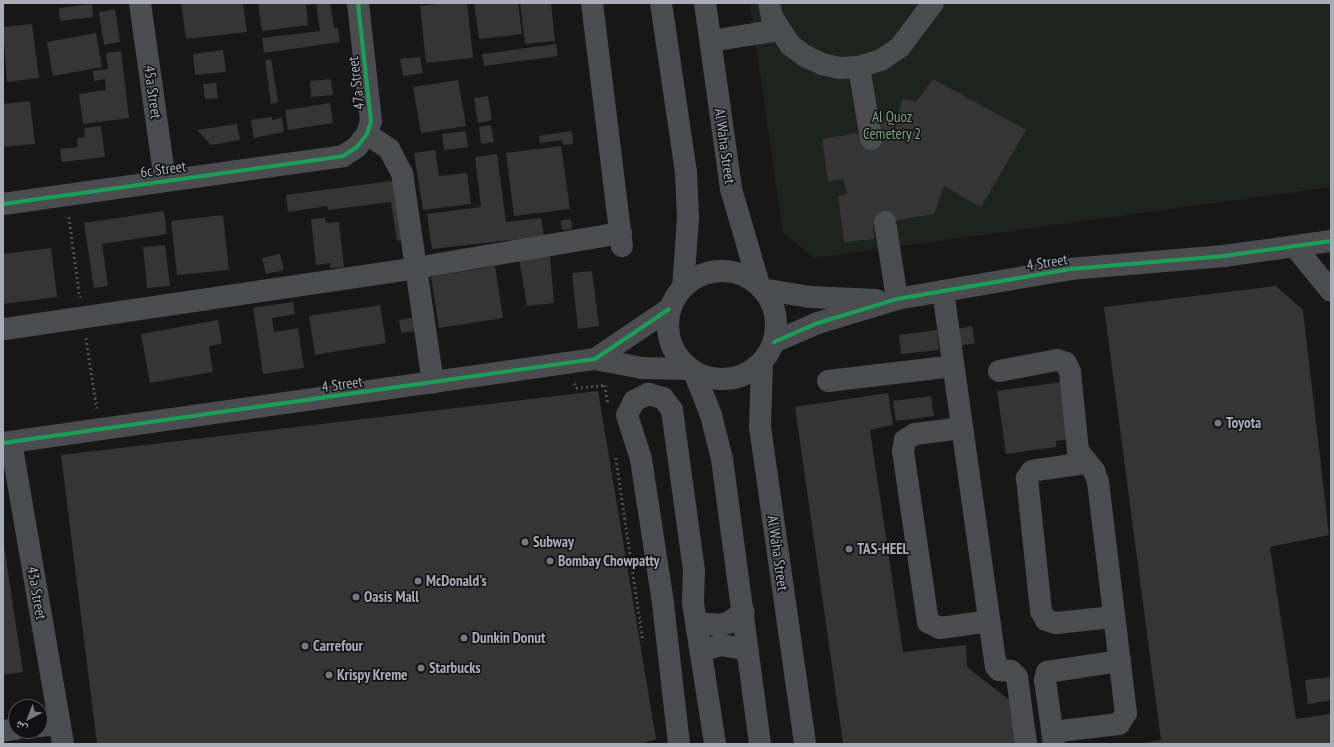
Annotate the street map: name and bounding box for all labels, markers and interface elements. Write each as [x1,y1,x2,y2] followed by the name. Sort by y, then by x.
[344,55,368,111] street label: 47a Street
[140,64,166,120] street label: 45a Street
[711,107,739,185] street label: Al Waha Street
[863,107,921,142] park label: Al Quoz Cemetery 2
[139,157,187,181] street label: 6c Street
[1025,250,1069,274] street label: 4 Street
[320,372,364,396] street label: 4 Street
[1226,414,1261,432] place label: Toyota
[1213,418,1223,428] marker: Toyota
[764,514,792,592] street label: Al Waha Street
[533,533,574,551] place label: Subway
[520,537,530,547] marker: Subway
[857,540,909,558] place label: TAS-HEEL
[844,544,854,554] marker: TAS-HEEL
[558,552,660,570] place label: Bombay Chowpatty
[545,556,555,566] marker: Bombay Chowpatty
[23,565,51,621] street label: 43a Street
[426,572,487,590] place label: McDonald's
[413,576,423,586] marker: McDonald's
[364,588,419,606] place label: Oasis Mall
[351,592,361,602] marker: Oasis Mall
[472,629,545,647] place label: Dunkin Donut
[459,633,469,643] marker: Dunkin Donut
[313,637,363,655] place label: Carrefour
[300,641,310,651] marker: Carrefour
[429,659,481,677] place label: Starbucks
[416,663,426,673] marker: Starbucks
[337,666,408,684] place label: Krispy Kreme
[324,670,334,680] marker: Krispy Kreme
[8,699,48,739] north arrow
[12,718,30,736] text: ش

